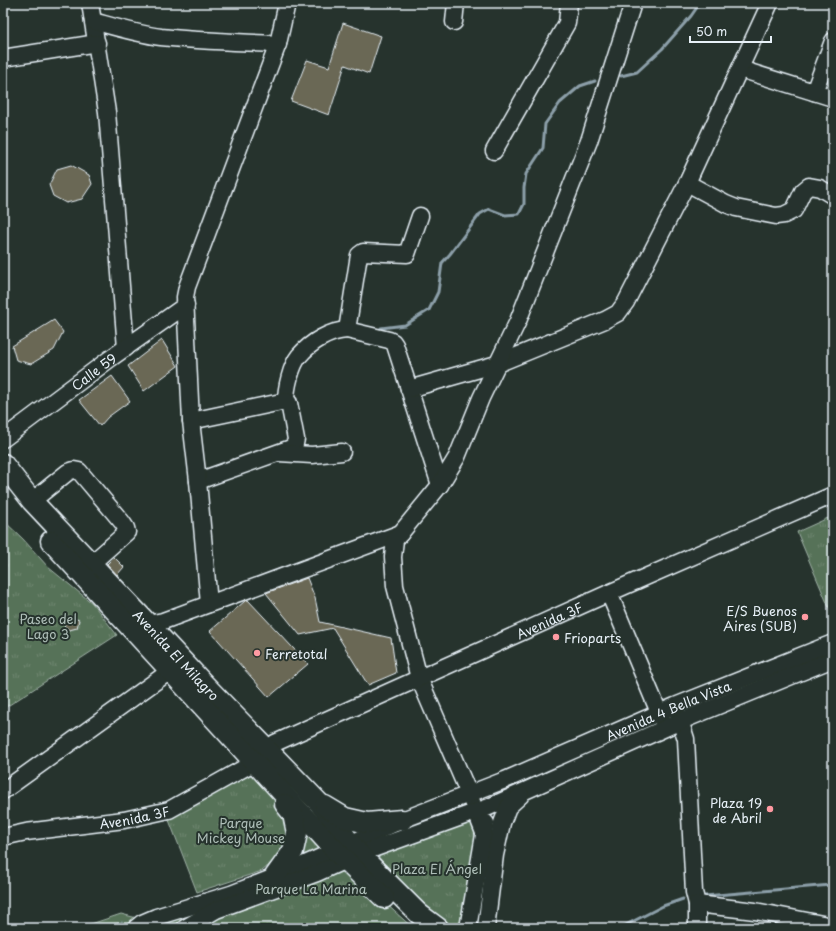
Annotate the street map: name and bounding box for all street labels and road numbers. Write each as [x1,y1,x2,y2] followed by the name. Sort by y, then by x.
[67,348,120,394] street label: Calle 59
[513,596,586,643] street label: Avenida 3F
[129,605,224,704] street label: Avenida El Milagro
[603,675,734,745] street label: Avenida 4 Bella Vista
[98,801,172,832] street label: Avenida 3F

